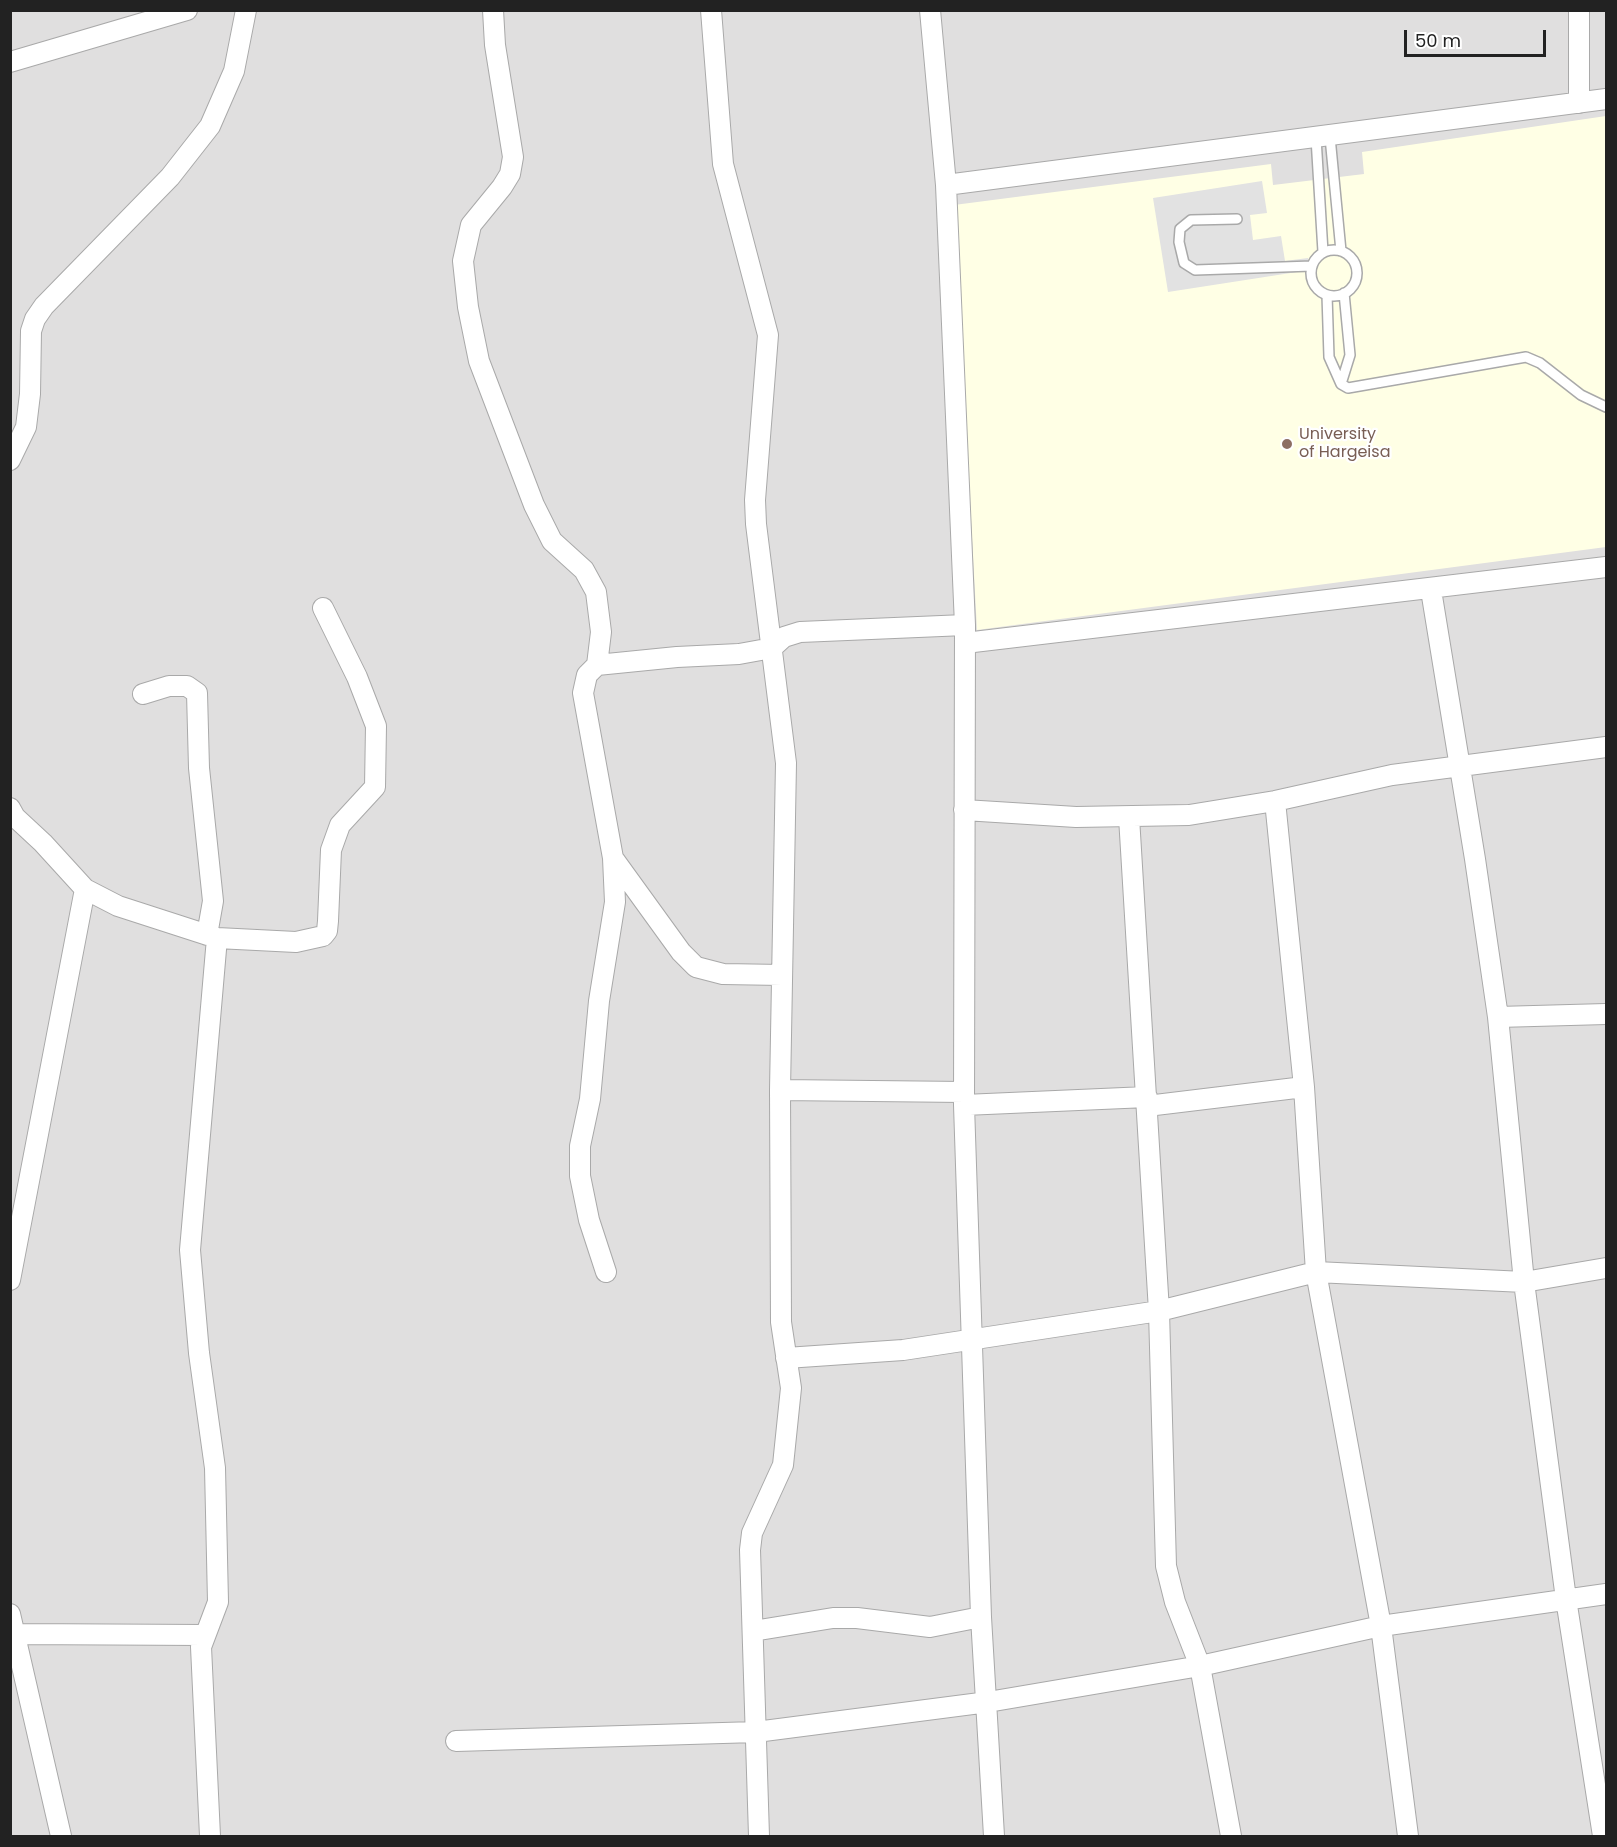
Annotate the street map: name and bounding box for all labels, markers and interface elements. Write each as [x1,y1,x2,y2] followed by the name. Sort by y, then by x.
[1407,18,1550,56] scale bar
[1415,28,1461,53] text: 50 m
[1299,425,1390,463] place label: University of Hargeisa
[1280,437,1294,451] marker: University of Hargeisa

